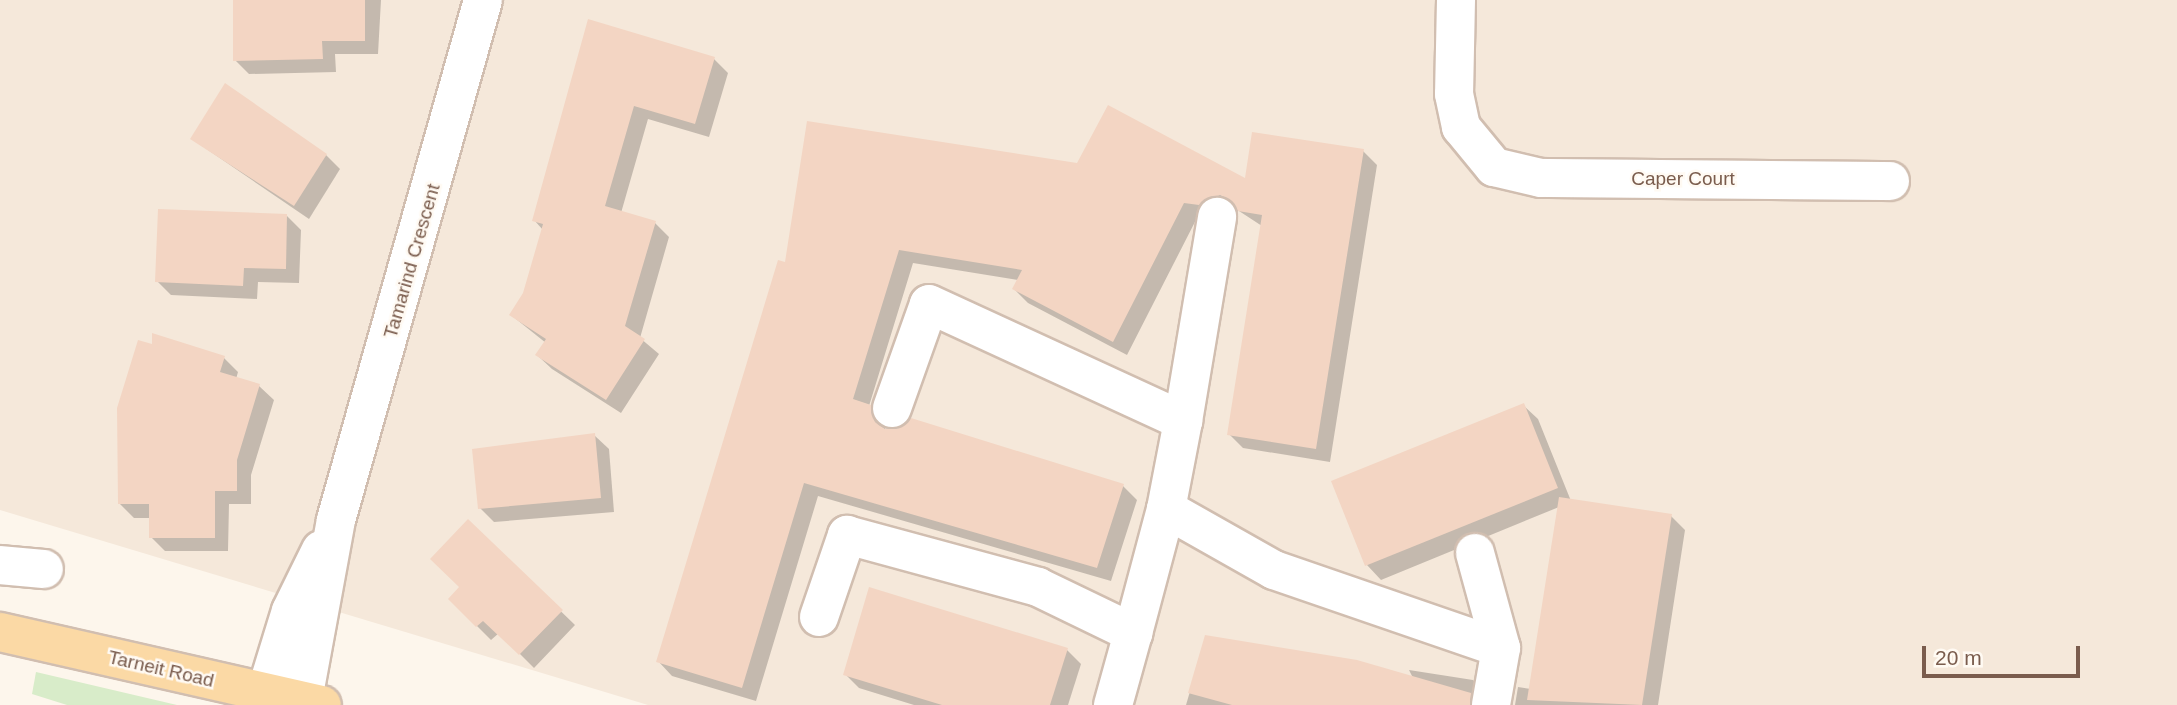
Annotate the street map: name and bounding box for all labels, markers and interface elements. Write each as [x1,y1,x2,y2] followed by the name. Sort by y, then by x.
[1631,168,1735,190] street label: Caper Court
[379,181,445,341] street label: Tamarind Crescent
[1925,632,2082,676] scale bar
[106,646,216,692] street label: Tarneit Road
[1935,646,1982,669] text: 20 m

